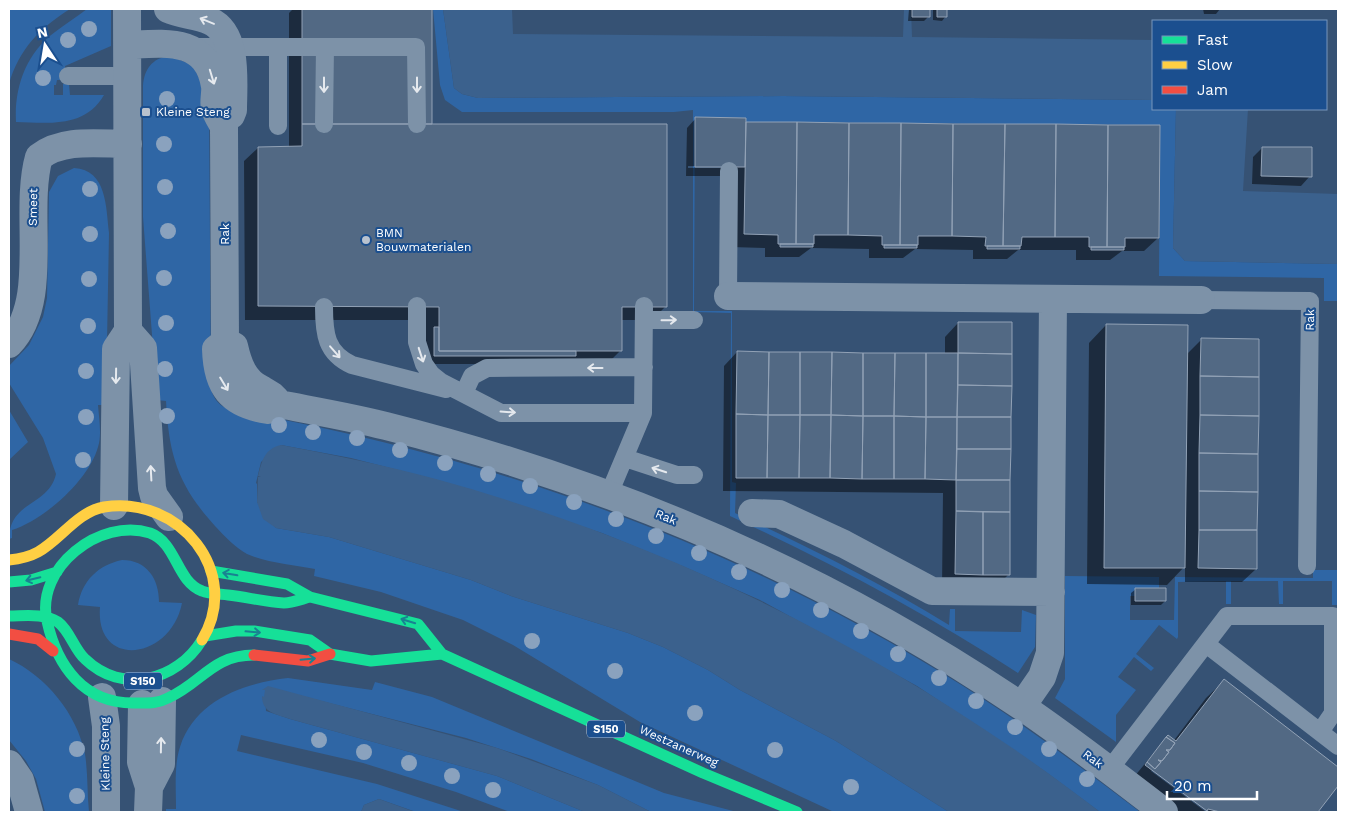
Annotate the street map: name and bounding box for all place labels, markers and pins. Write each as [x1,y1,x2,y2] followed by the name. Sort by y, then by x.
[156,105,230,119] place label: Kleine Steng
[140,106,152,118] marker: Kleine Steng
[376,226,471,254] place label: BMN Bouwmaterialen
[360,234,372,246] marker: BMN Bouwmaterialen

